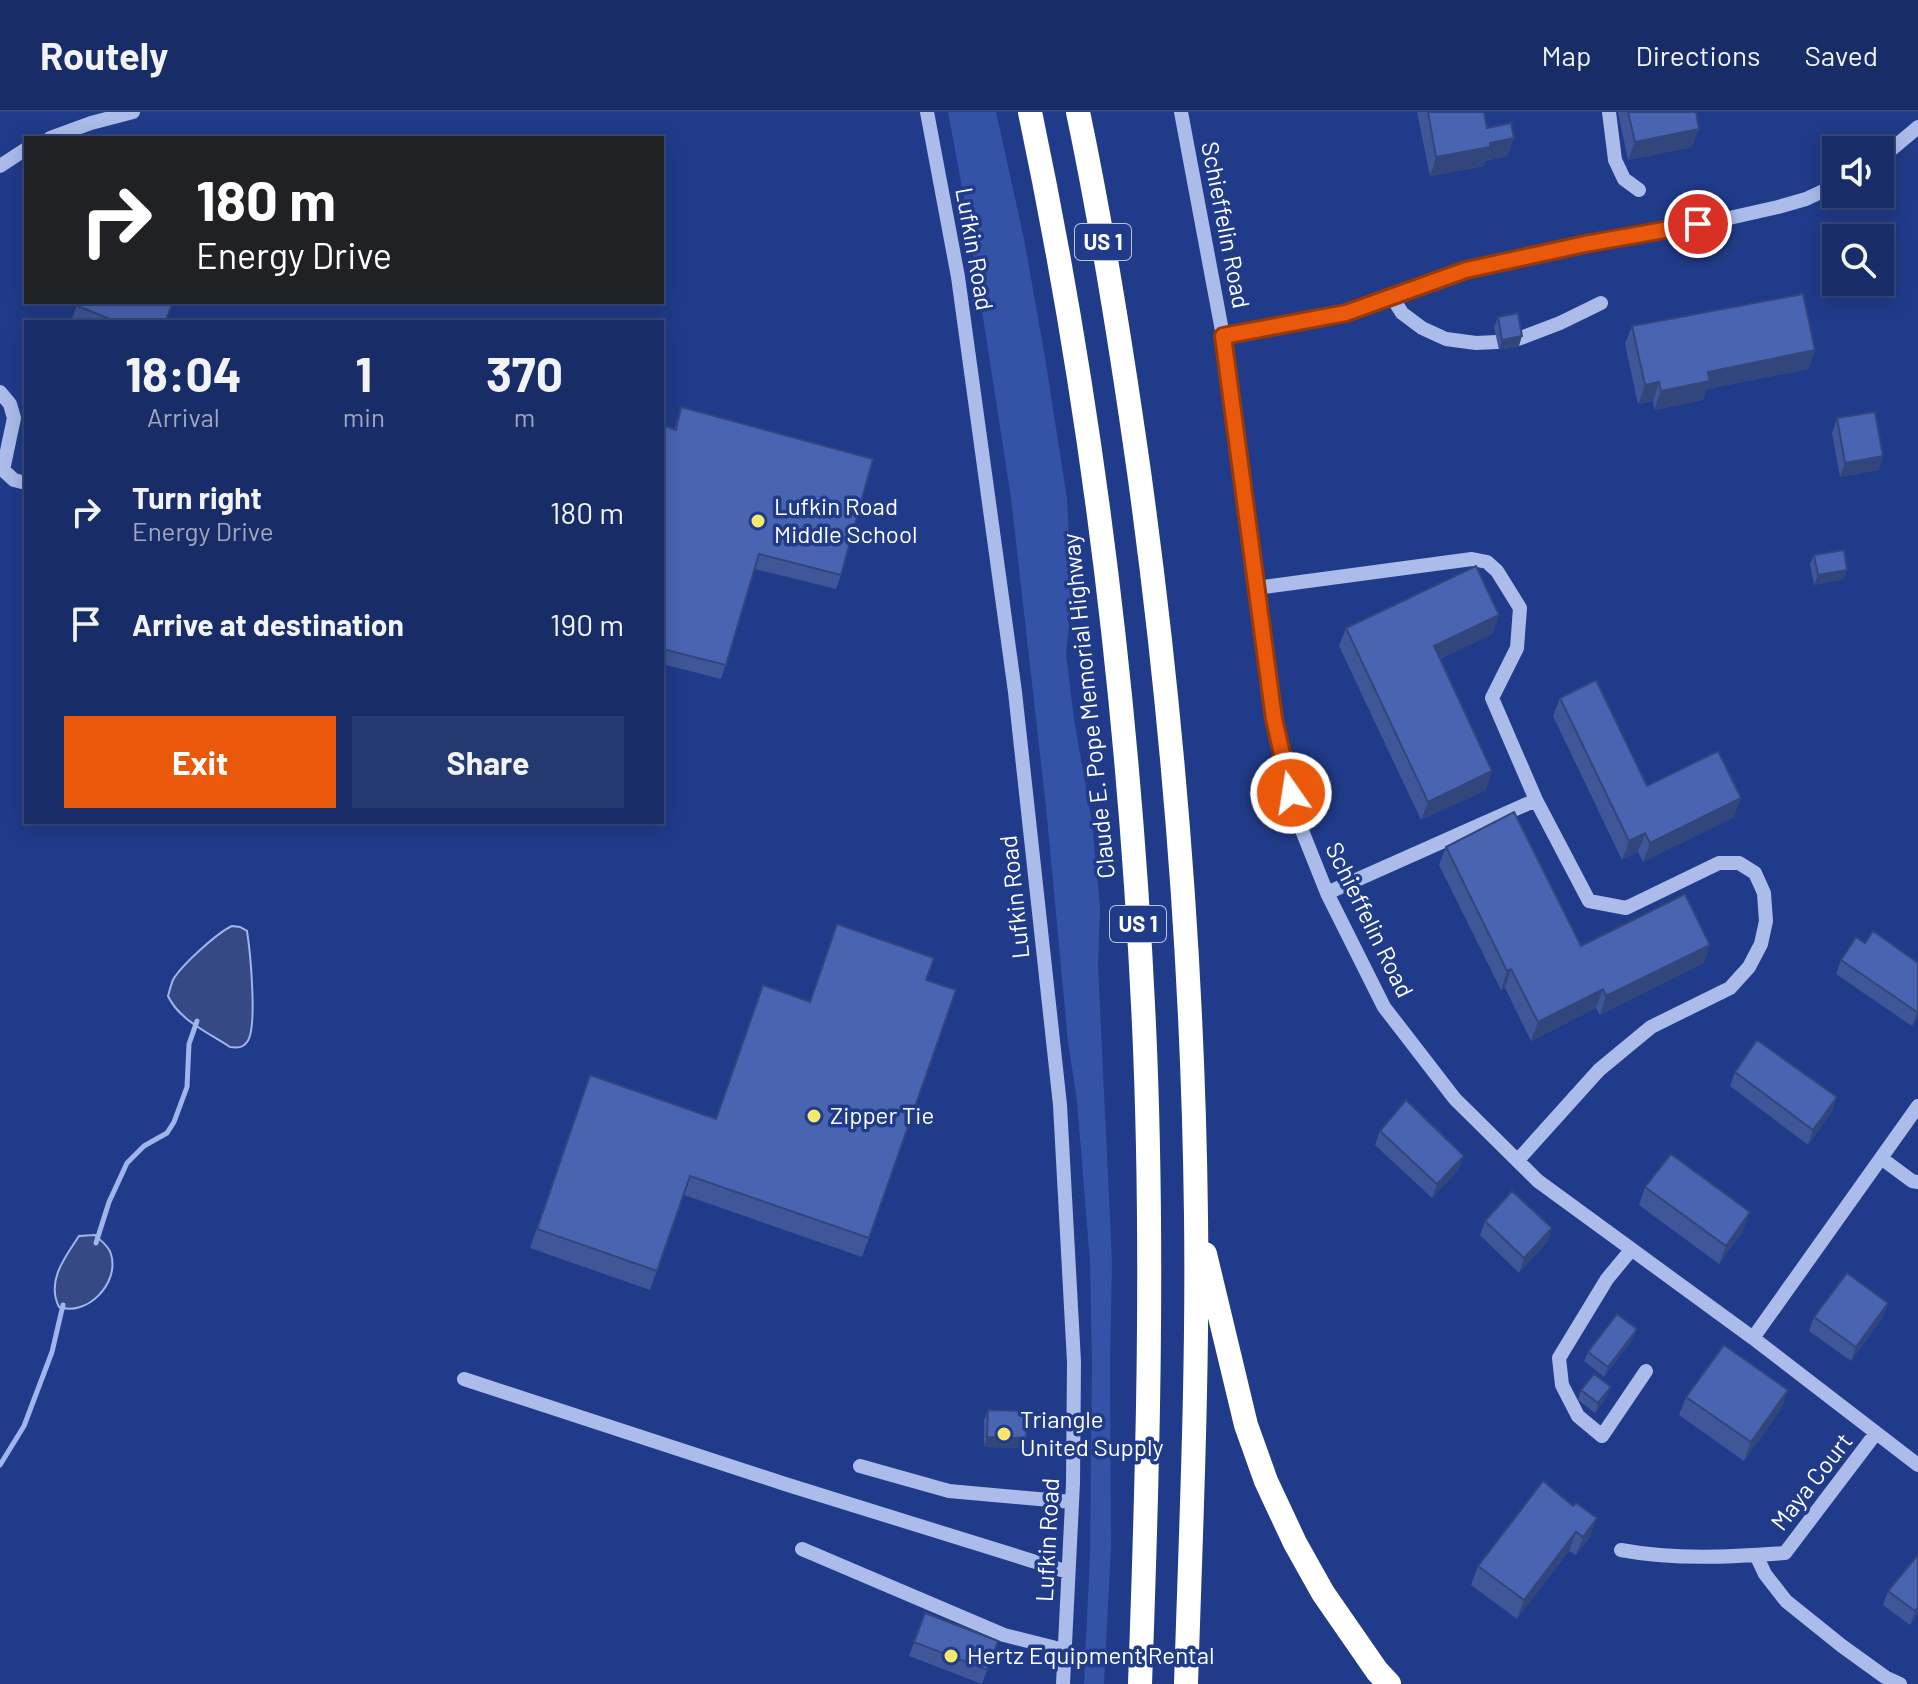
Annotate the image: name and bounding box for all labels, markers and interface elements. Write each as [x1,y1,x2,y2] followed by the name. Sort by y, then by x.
[40,32,168,78] text: Routely
[1542,38,1591,72] text: Map
[1635,38,1761,72] text: Directions
[1805,38,1878,72] text: Saved
[1822,136,1894,296] map controls
[1822,136,1894,208] button: sound
[1196,139,1257,311] street label: Schieffelin Road
[196,165,336,232] text: 180 m
[64,168,168,272] icon: right
[950,185,1001,312] street label: Lufkin Road
[1664,190,1732,258] pin
[1676,202,1720,246] icon: arrive
[1075,224,1131,260] road number: US 1
[1822,224,1894,296] button: search
[196,233,392,276] text: Energy Drive
[125,344,242,402] text: 18:04
[355,344,372,402] text: 1
[486,344,563,402] text: 370
[147,401,220,432] text: Arrival
[343,401,385,432] text: min
[514,401,535,432] text: m
[132,479,262,515] text: Turn right
[64,490,108,534] icon: right
[774,491,918,548] place label: Lufkin Road Middle School
[550,494,624,530] text: 180 m
[749,512,767,530] marker: Lufkin Road Middle School
[132,515,274,546] text: Energy Drive
[1055,532,1120,880] street label: Claude E. Pope Memorial Highway
[64,602,108,646] icon: arrive
[132,606,404,642] text: Arrive at destination
[550,606,624,642] text: 190 m
[64,716,336,808] button: Exit
[352,716,624,808] button: Share
[1249,751,1333,835] position arrow
[993,834,1034,960] street label: Lufkin Road
[1320,837,1421,1002] street label: Schieffelin Road
[1110,906,1166,942] road number: US 1
[830,1100,934,1129] place label: Zipper Tie
[805,1107,823,1125] marker: Zipper Tie
[1020,1404,1164,1461] place label: Triangle United Supply
[995,1425,1013,1443] marker: Triangle United Supply
[1764,1427,1858,1535] street label: Maya Court
[1029,1477,1064,1603] street label: Lufkin Road
[967,1640,1215,1669] place label: Hertz Equipment Rental
[942,1647,960,1665] marker: Hertz Equipment Rental

